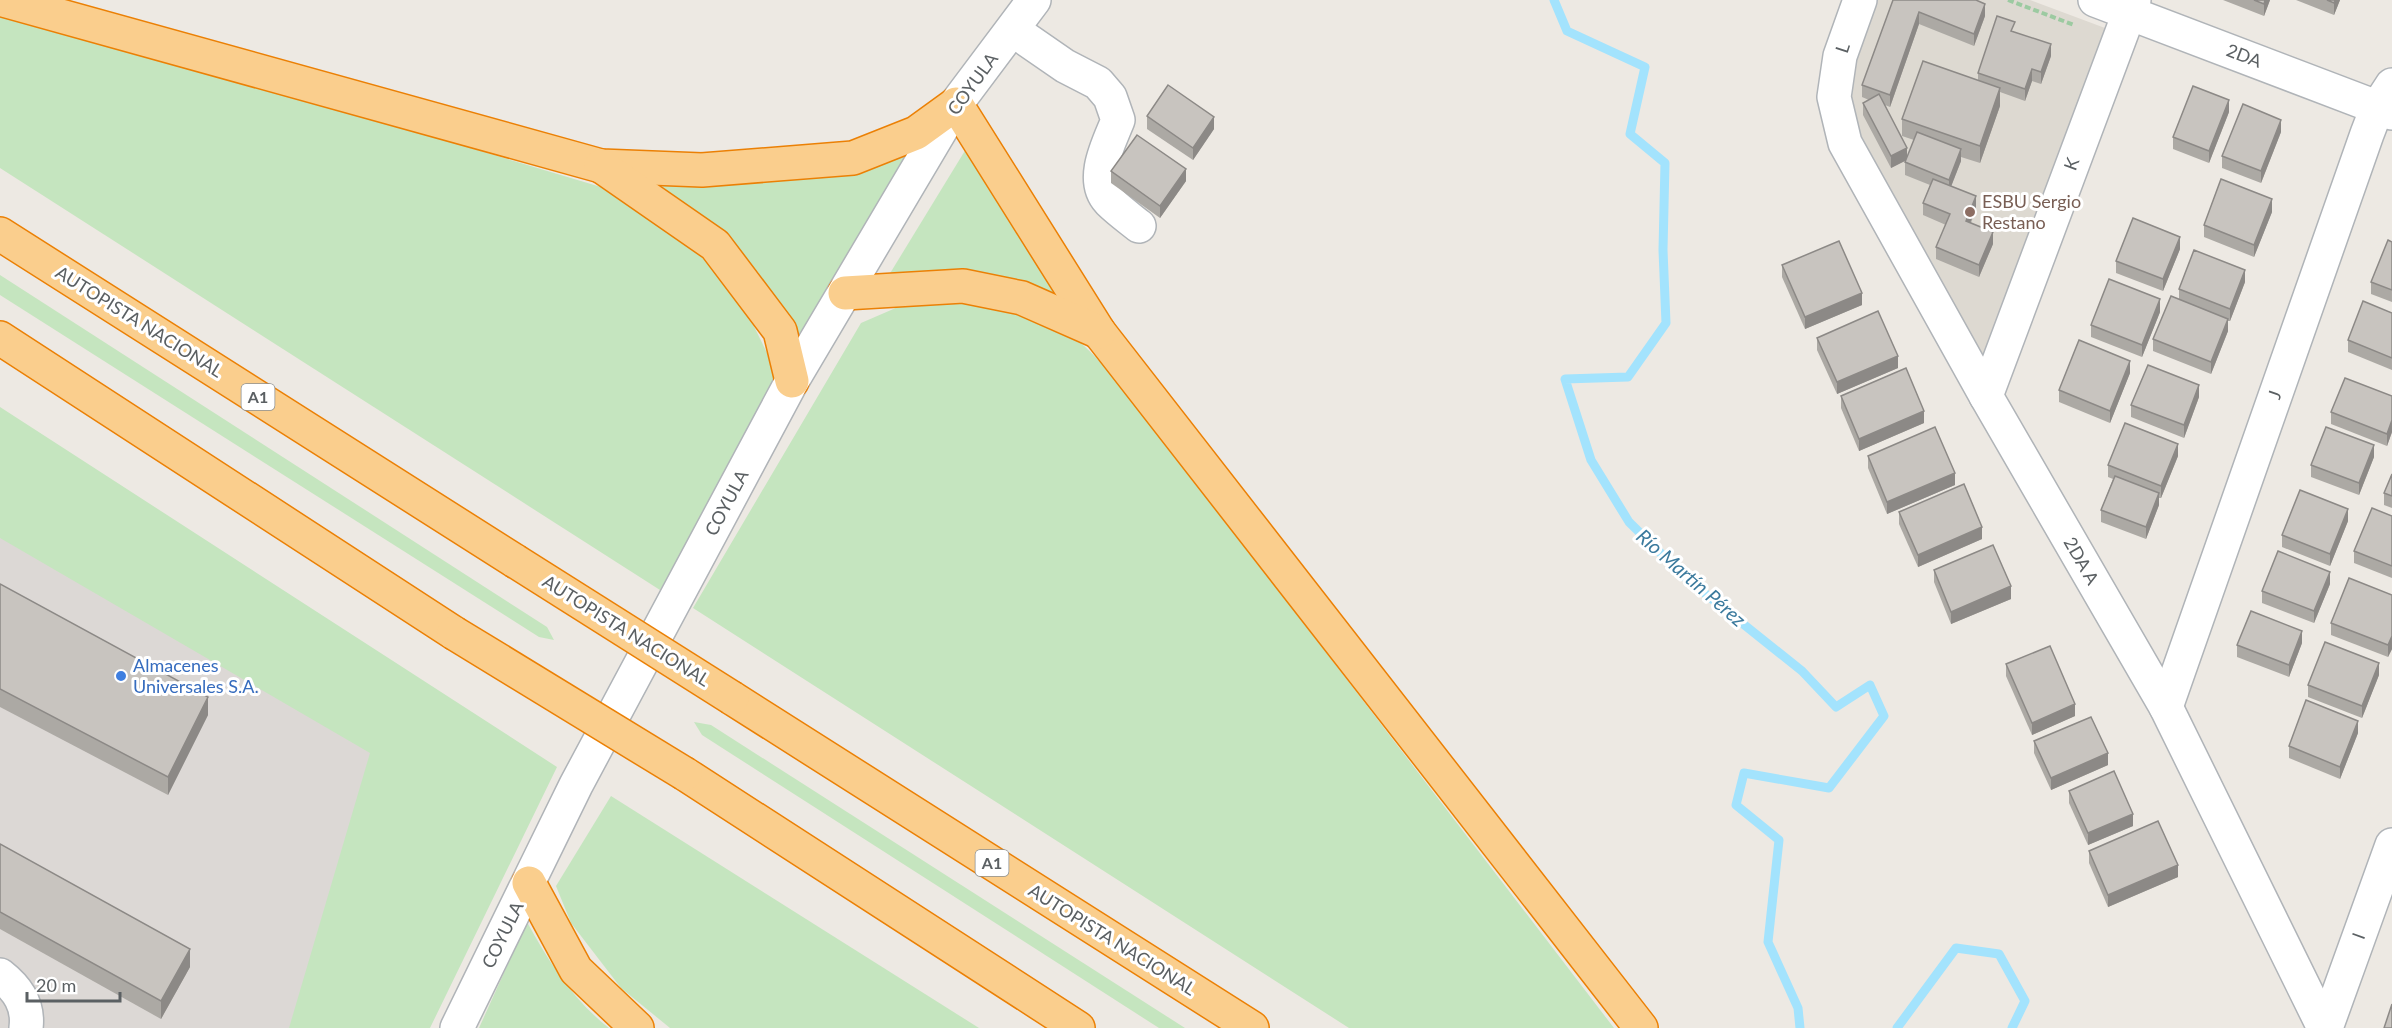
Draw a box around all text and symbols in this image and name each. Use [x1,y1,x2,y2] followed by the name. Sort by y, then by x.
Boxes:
[2224,38,2266,72] street label: 2DA
[1830,40,1854,55] street label: L
[942,47,1003,119] street label: COYULA
[2059,154,2083,173] street label: K
[1982,190,2081,233] place label: ESBU Sergio Restano
[1963,205,1977,219] marker: ESBU Sergio Restano
[52,261,227,382] street label: AUTOPISTA NACIONAL
[242,384,274,410] road number: A1
[2262,387,2286,402] street label: J
[700,465,753,539] street label: COYULA
[1632,523,1752,632] water label: Río Martín Pérez
[2059,533,2105,589] street label: 2DA A
[539,570,714,691] street label: AUTOPISTA NACIONAL
[133,654,259,697] place label: Almacenes Universales S.A.
[114,669,128,683] marker: Almacenes Universales S.A.
[976,850,1008,876] road number: A1
[1025,879,1200,1000] street label: AUTOPISTA NACIONAL
[477,897,528,971] street label: COYULA
[2347,930,2369,942] street label: I
[27,965,120,1003] scale bar
[36,974,76,996] text: 20 m

